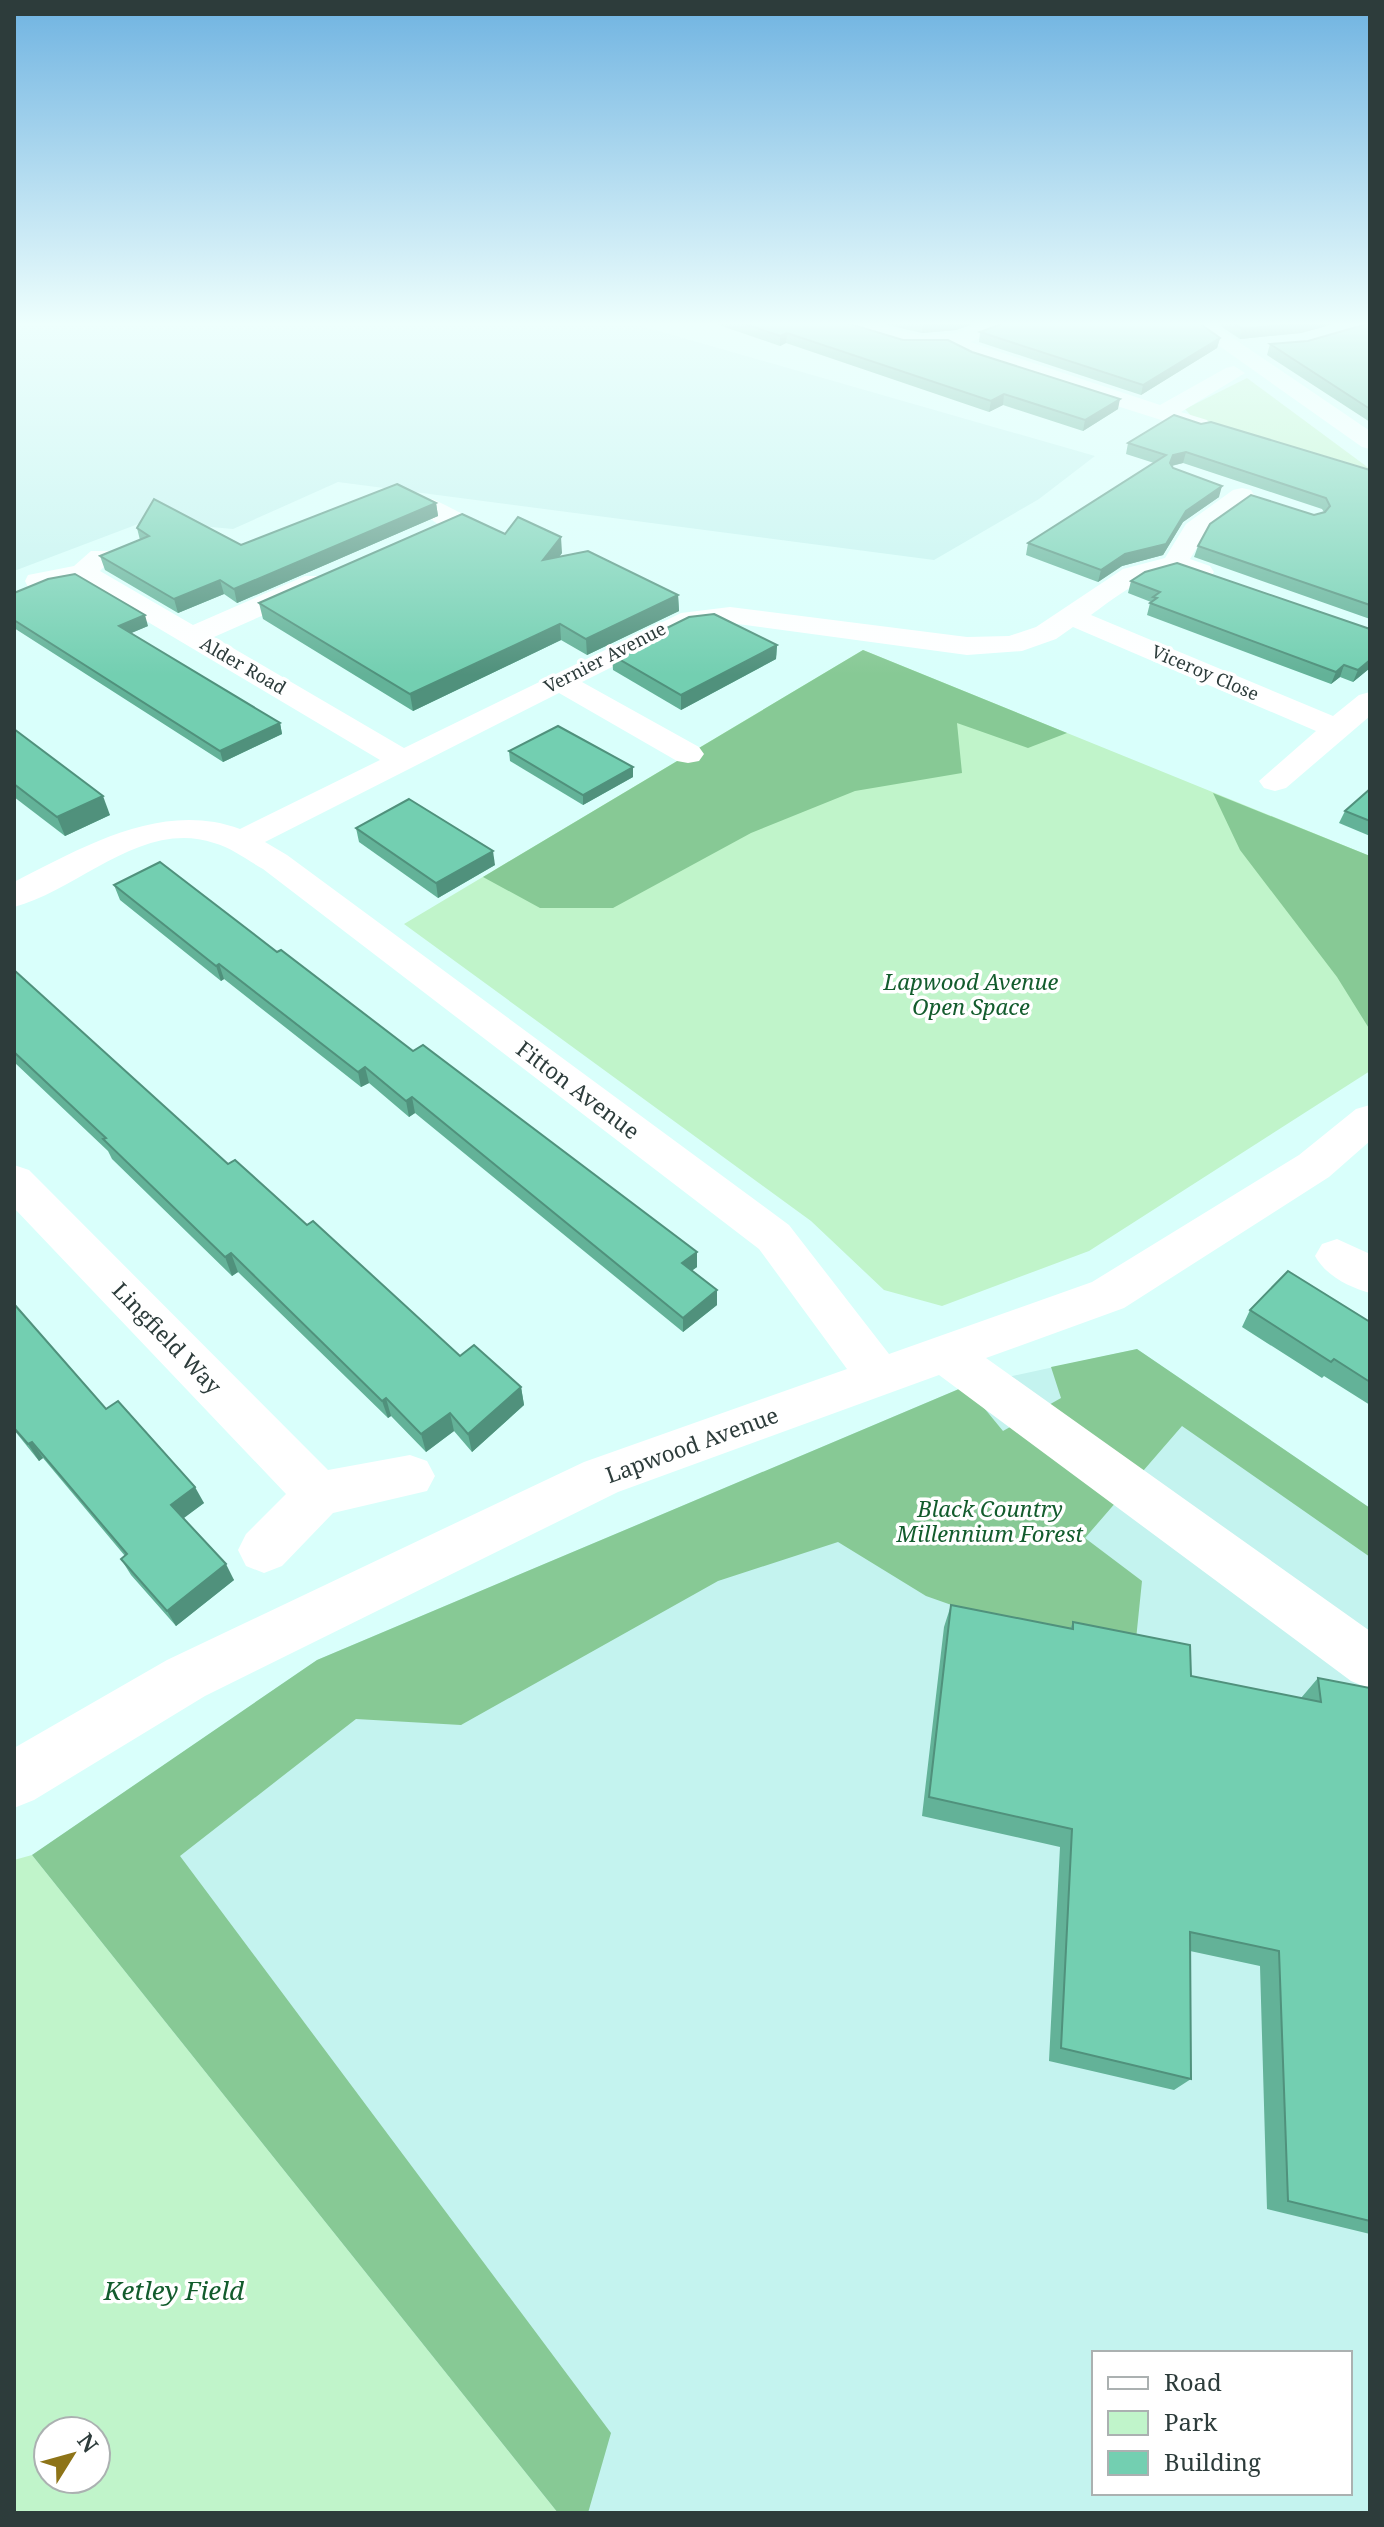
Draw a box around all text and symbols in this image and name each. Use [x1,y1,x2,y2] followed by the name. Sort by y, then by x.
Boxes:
[540,616,670,698] street label: Vernier Avenue
[196,631,291,699] street label: Alder Road
[1148,639,1263,705] street label: Viceroy Close
[883,966,1059,1021] park label: Lapwood Avenue Open Space
[511,1033,646,1145] street label: Fitton Avenue
[107,1275,229,1400] street label: Lingfield Way
[601,1399,782,1489] street label: Lapwood Avenue
[896,1493,1084,1548] park label: Black Country Millennium Forest
[103,2272,245,2308] park label: Ketley Field
[1092,2351,1352,2495] legend
[1164,2365,1222,2398] text: Road
[1164,2405,1218,2438] text: Park
[32,2415,112,2495] north arrow
[72,2426,106,2458] text: N
[1164,2445,1261,2478] text: Building

